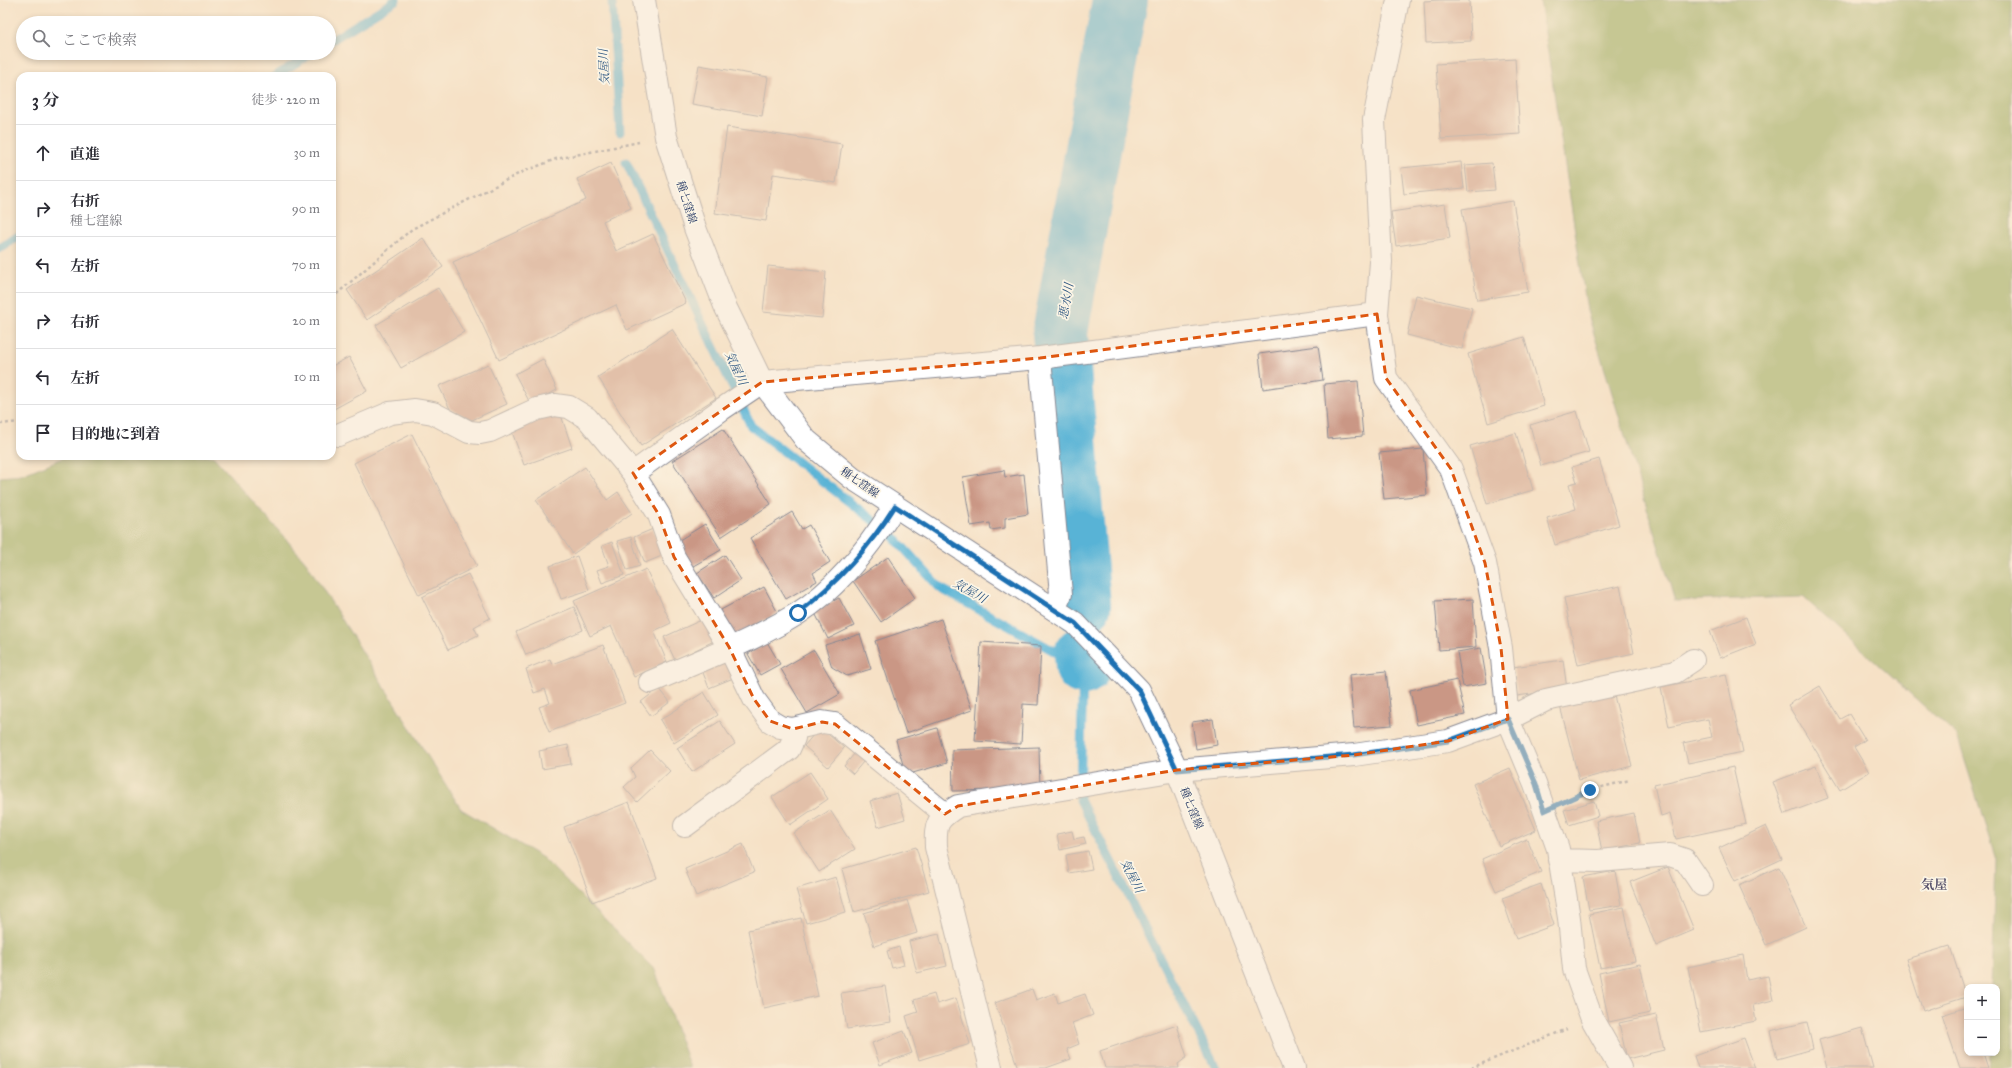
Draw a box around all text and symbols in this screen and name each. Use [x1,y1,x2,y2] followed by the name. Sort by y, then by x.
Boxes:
[16,16,336,60] search box
[30,27,52,49] icon: search
[62,31,137,49] text: ここで検索
[596,47,612,85] water label: 気屋川
[32,90,59,111] text: 3 分
[251,92,320,108] text: 徒歩 · 220 m
[32,142,54,164] icon: ahead
[70,145,100,163] text: 直進
[294,145,320,161] text: 30 m
[674,179,700,225] street label: 種七窪線
[70,192,100,210] text: 右折
[32,198,54,220] icon: right
[292,201,320,217] text: 90 m
[70,213,122,229] text: 種七窪線
[32,254,54,276] icon: left
[70,257,100,275] text: 左折
[292,257,320,273] text: 70 m
[1056,280,1076,320] water label: 悪水川
[32,310,54,332] icon: right
[70,313,100,331] text: 右折
[292,313,320,329] text: 20 m
[722,349,751,389] water label: 気屋川
[32,366,54,388] icon: left
[70,369,100,387] text: 左折
[294,369,320,385] text: 10 m
[32,422,54,444] icon: arrive
[70,425,160,443] text: 目的地に到着
[838,464,881,500] street label: 種七窪線
[951,576,991,607] water label: 気屋川
[789,604,807,622] route start
[1581,781,1599,799] route end
[1177,785,1206,831] street label: 種七窪線
[1118,857,1147,897] water label: 気屋川
[1921,877,1947,893] district label: 気屋
[1964,984,2000,1056] map controls
[1964,984,2000,1020] button: +
[1964,1020,2000,1056] button: −

